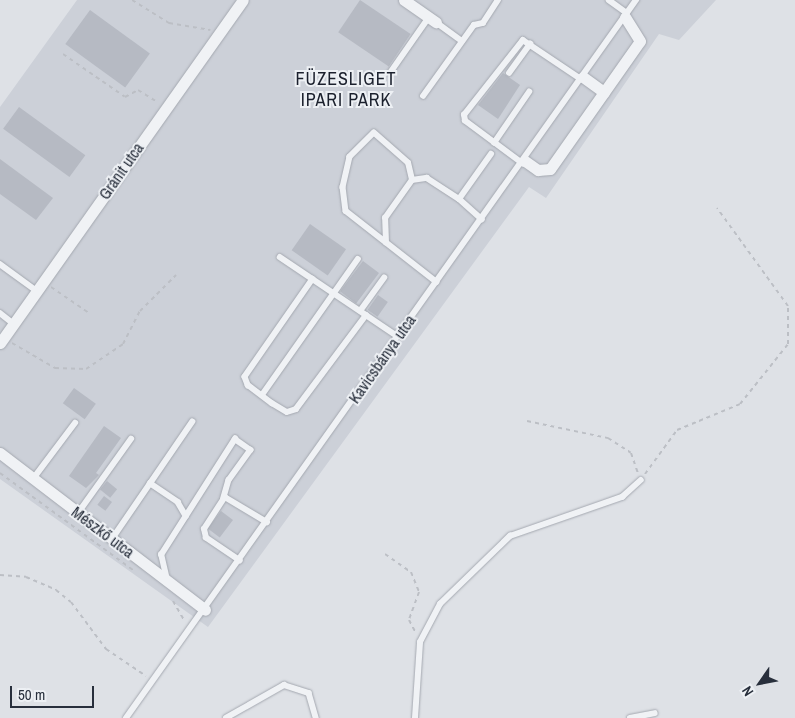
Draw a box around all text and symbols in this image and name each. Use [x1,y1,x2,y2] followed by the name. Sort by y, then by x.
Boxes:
[294,69,398,112] district label: FÜZESLIGET IPARI PARK
[95,139,147,203] street label: Gránit utca
[344,311,420,407] street label: Kavicsbánya utca
[68,502,138,562] street label: Mészkő utca
[735,658,785,708] north arrow
[12,676,96,708] scale bar
[738,683,757,700] text: N
[18,684,45,705] text: 50 m

